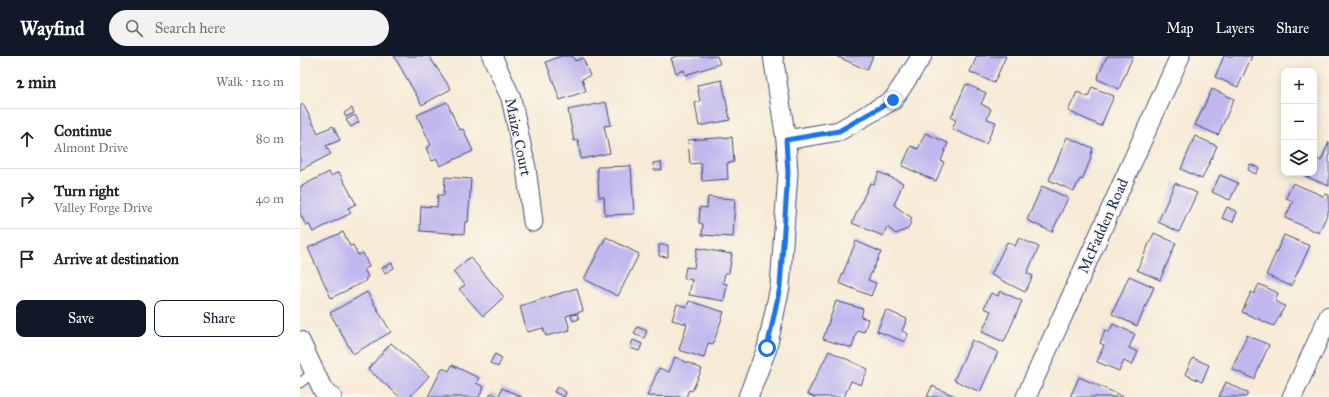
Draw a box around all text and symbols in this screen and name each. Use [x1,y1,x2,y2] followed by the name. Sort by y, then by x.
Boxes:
[109,10,389,46] search box
[20,17,85,40] text: Wayfind
[123,17,145,39] icon: search
[155,19,226,37] text: Search here
[1166,20,1194,37] text: Map
[1216,20,1254,37] text: Layers
[1276,20,1309,37] text: Share
[1281,68,1317,176] map controls
[1281,68,1317,104] button: +
[16,72,56,93] text: 2 min
[216,74,284,90] text: Walk · 120 m
[884,91,902,109] route end
[501,96,535,178] street label: Maize Court
[1281,104,1317,140] button: −
[54,122,112,140] text: Continue
[16,128,38,150] icon: ahead
[256,131,284,147] text: 80 m
[54,140,128,156] text: Almont Drive
[1281,140,1317,176] button: layers
[1074,175,1132,276] street label: McFadden Road
[54,182,119,200] text: Turn right
[16,188,38,210] icon: right
[255,191,284,207] text: 40 m
[54,200,153,216] text: Valley Forge Drive
[16,248,38,270] icon: arrive
[54,250,179,268] text: Arrive at destination
[16,300,146,337] button: Save
[154,300,284,337] button: Share
[758,339,776,357] route start

